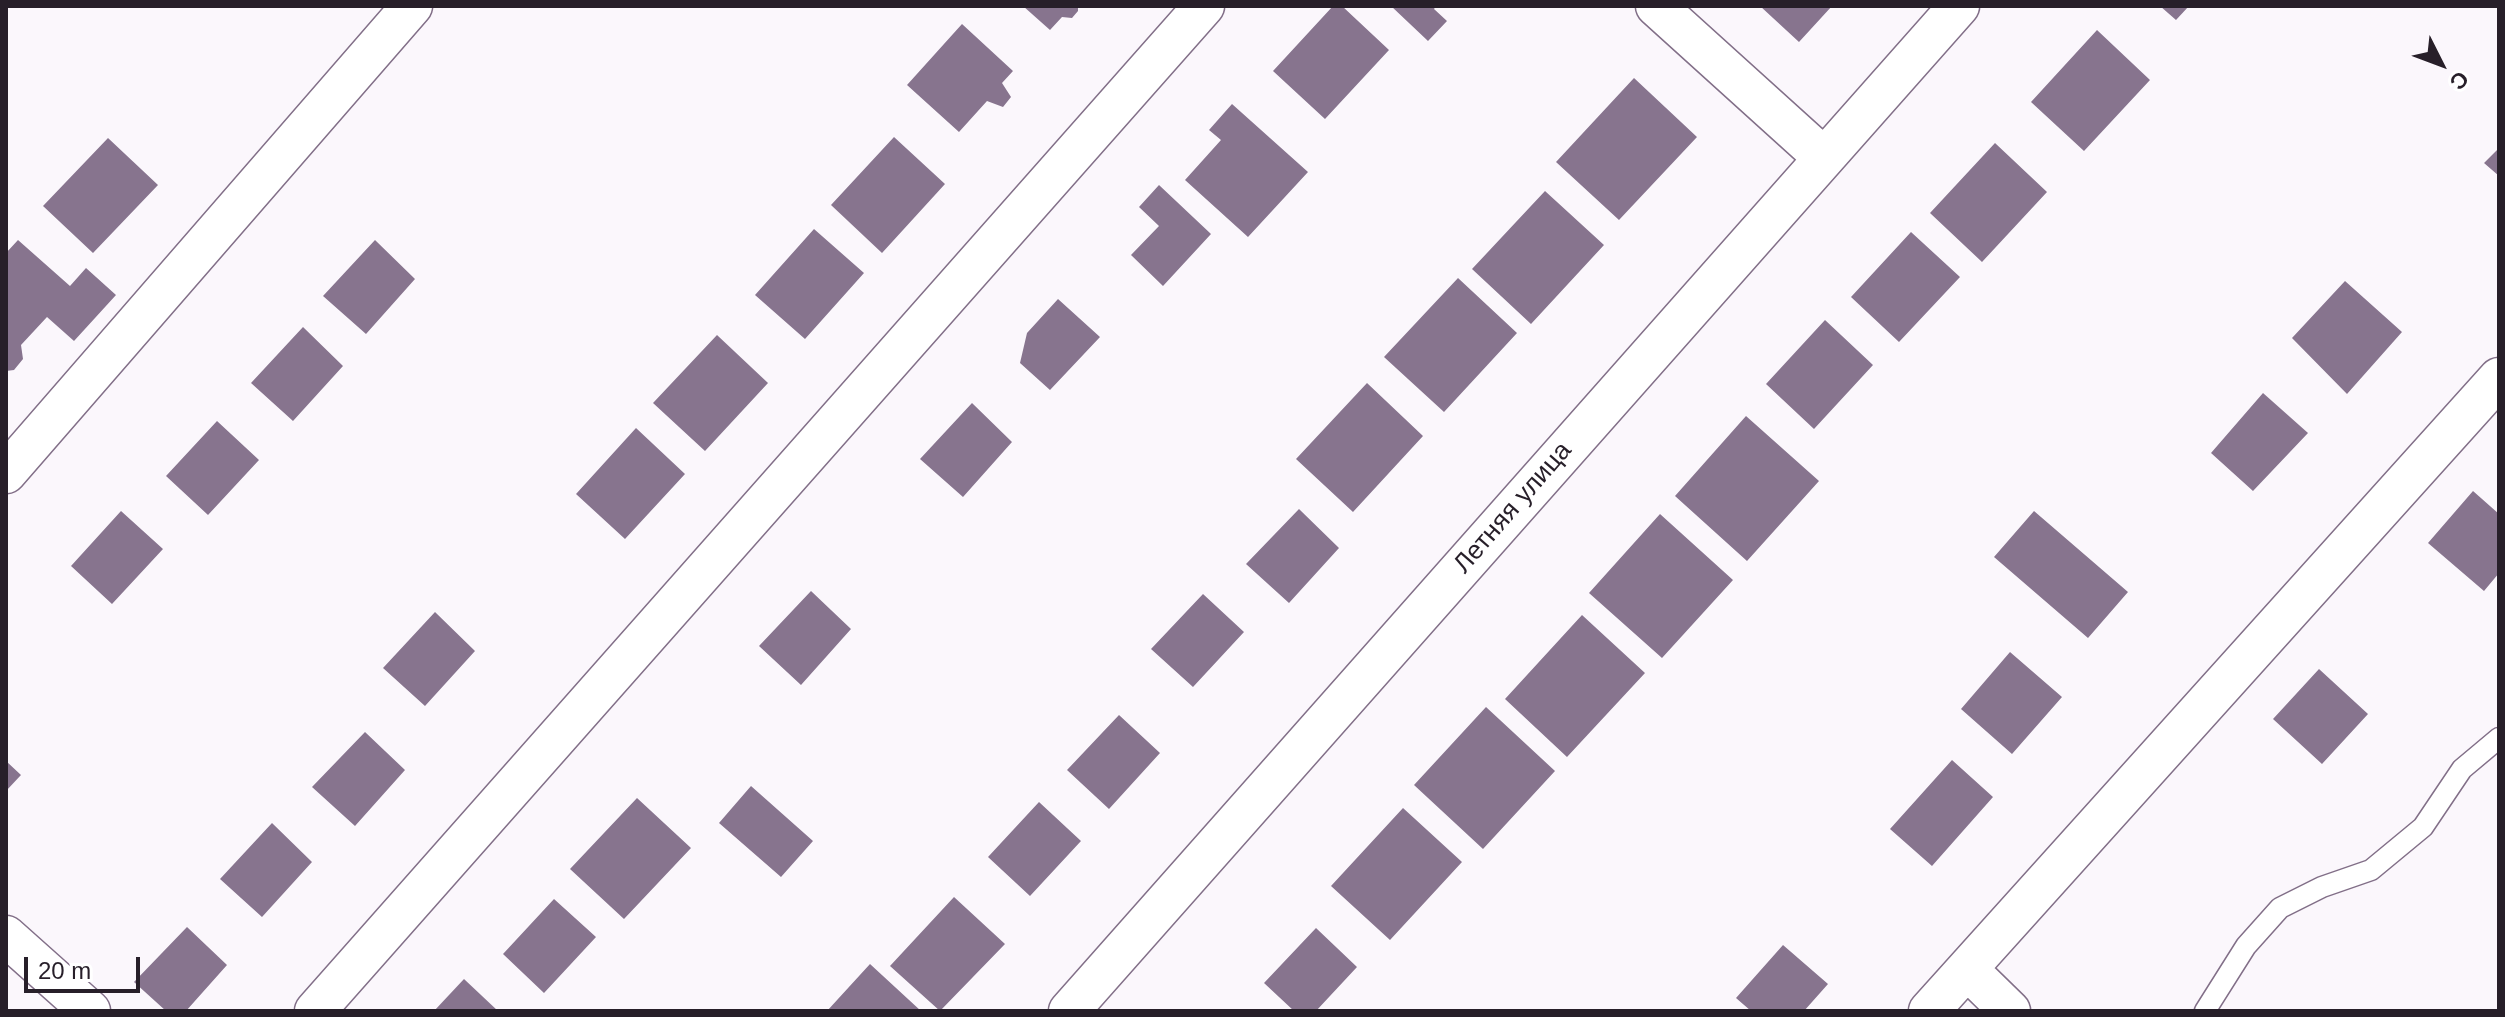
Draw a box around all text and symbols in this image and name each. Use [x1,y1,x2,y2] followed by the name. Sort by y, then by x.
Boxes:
[2401,24,2481,104] north arrow
[2445,66,2474,95] text: С
[1448,436,1578,580] street label: Летняя улица
[28,941,144,991] scale bar
[38,957,91,984] text: 20 m

